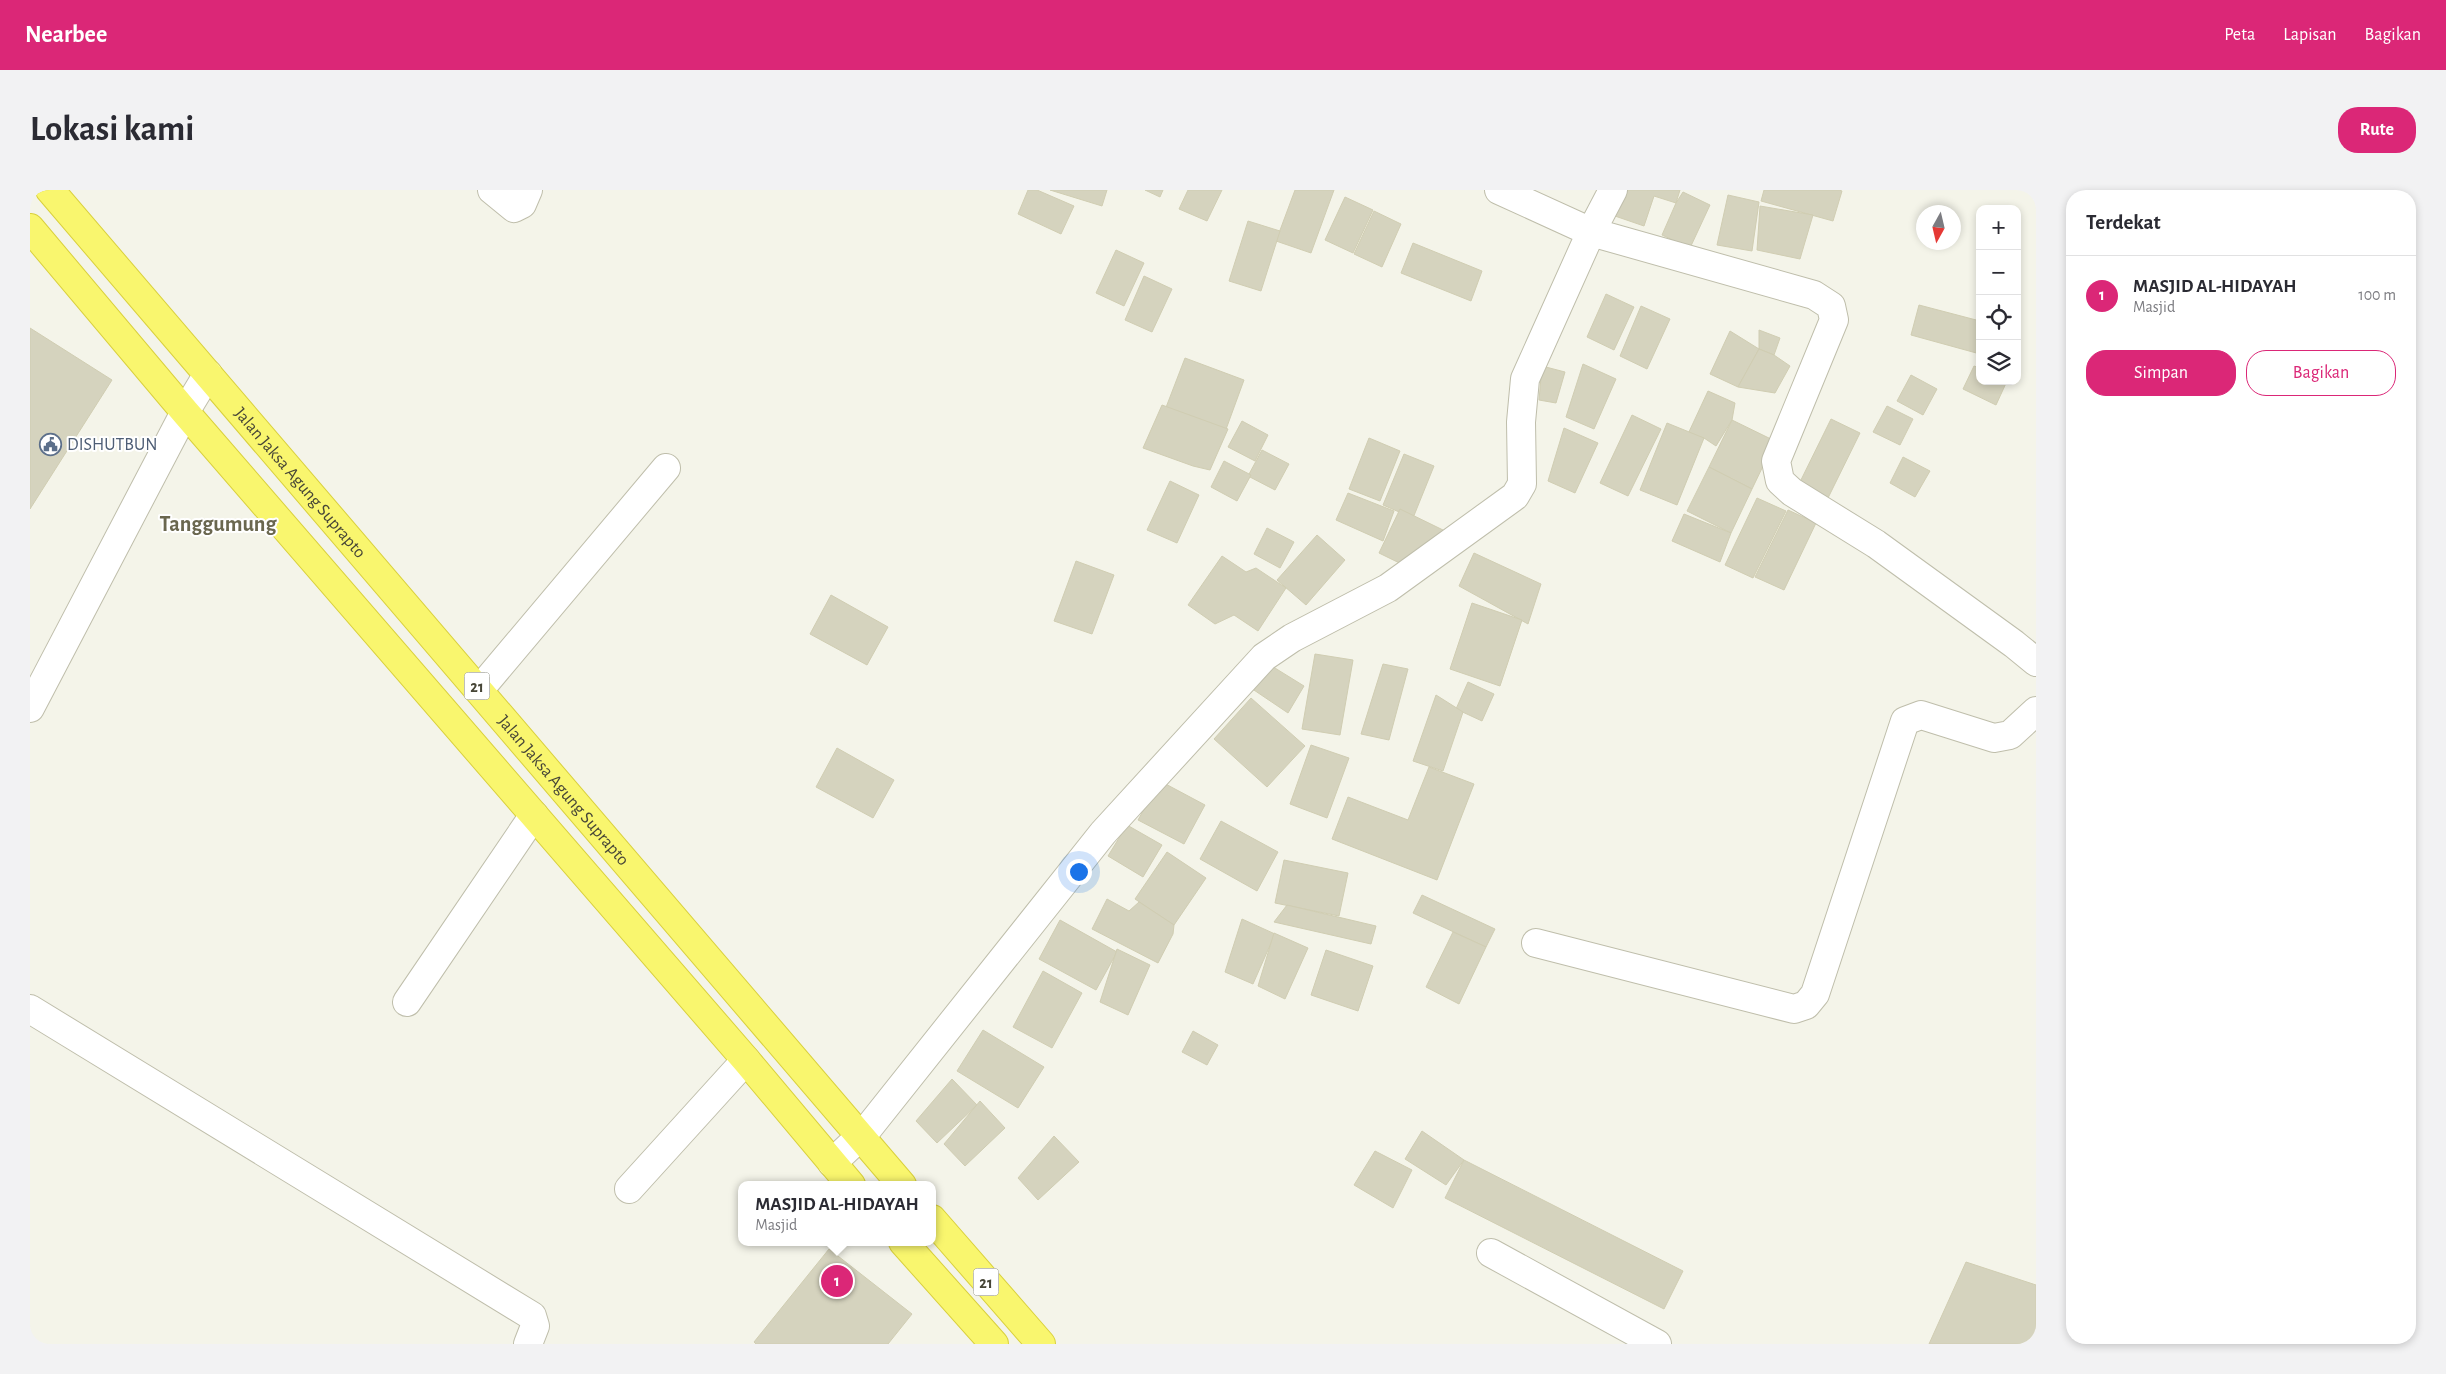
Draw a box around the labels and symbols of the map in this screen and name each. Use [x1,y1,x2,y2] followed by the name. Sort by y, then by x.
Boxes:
[1916,205,1961,250] north arrow
[231,404,369,562] street label: Jalan Jaksa Agung Suprapto
[39,432,63,456] public building icon: DISHUTBUN
[67,436,158,454] place label: DISHUTBUN
[160,513,277,535] district label: Tanggumung
[464,672,490,700] road number: 21
[494,712,632,869] street label: Jalan Jaksa Agung Suprapto
[1066,859,1092,885] your location
[821,1262,853,1300] pin: 1
[974,1268,998,1296] road number: 21

